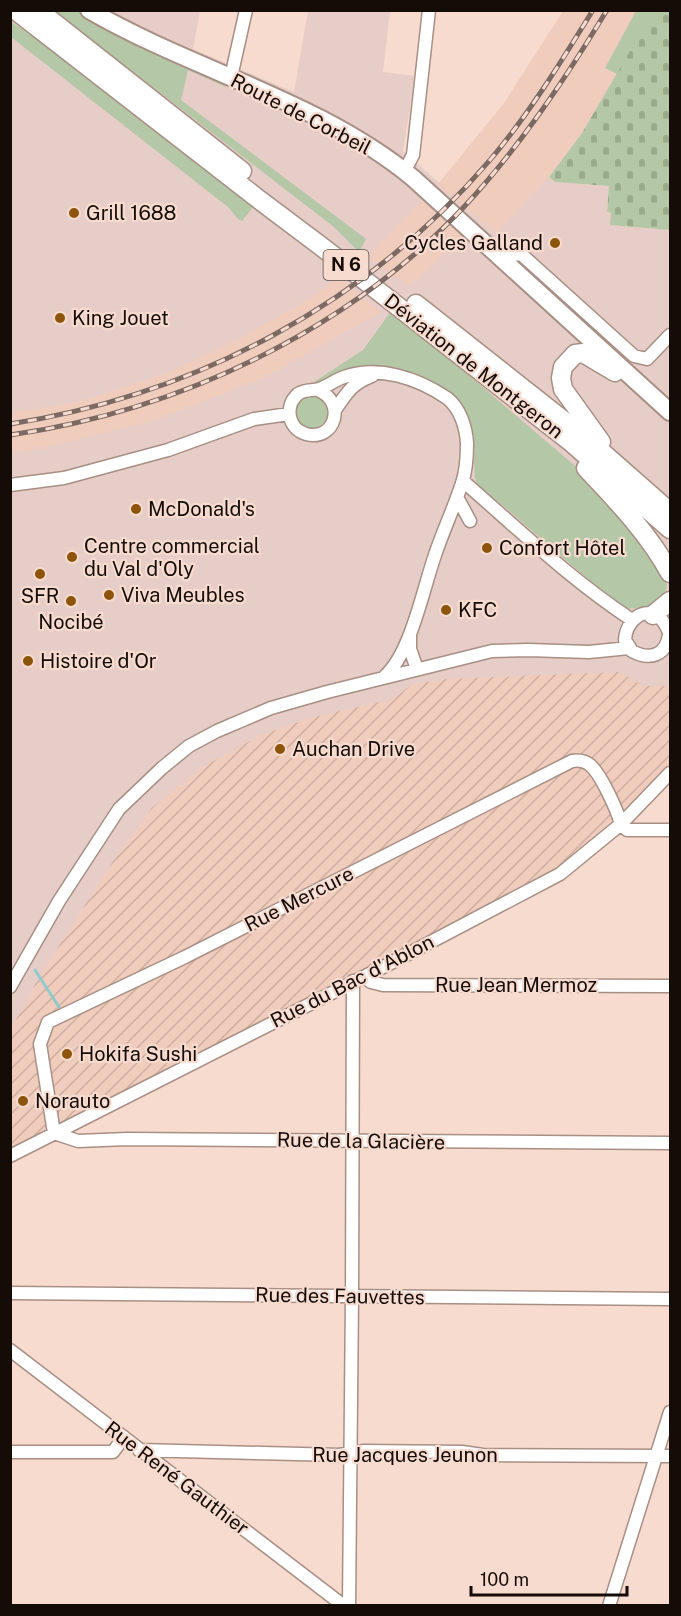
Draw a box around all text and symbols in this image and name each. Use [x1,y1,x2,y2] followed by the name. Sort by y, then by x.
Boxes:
[227,68,375,160] street label: Route de Corbeil
[86,201,176,225] place label: Grill 1688
[67,206,81,220] marker: Grill 1688
[404,231,543,255] place label: Cycles Galland
[548,236,562,250] marker: Cycles Galland
[324,250,368,280] road number: N 6
[380,289,568,443] street label: Déviation de Montgeron
[72,306,169,330] place label: King Jouet
[53,311,67,325] marker: King Jouet
[148,497,255,521] place label: McDonald's
[129,502,143,516] marker: McDonald's
[84,534,260,581] place label: Centre commercial du Val d'Oly
[499,536,625,560] place label: Confort Hôtel
[480,541,494,555] marker: Confort Hôtel
[65,550,79,564] marker: Centre commercial du Val d'Oly
[33,567,47,581] marker: SFR
[121,583,245,607] place label: Viva Meubles
[21,584,59,608] place label: SFR
[102,588,116,602] marker: Viva Meubles
[64,594,78,608] marker: Nocibé
[458,598,497,622] place label: KFC
[439,603,453,617] marker: KFC
[38,610,104,634] place label: Nocibé
[40,649,157,673] place label: Histoire d'Or
[21,654,35,668] marker: Histoire d'Or
[292,737,415,761] place label: Auchan Drive
[273,742,287,756] marker: Auchan Drive
[240,861,358,937] street label: Rue Mercure
[266,929,438,1033] street label: Rue du Bac d'Ablon
[435,973,597,997] street label: Rue Jean Mermoz
[79,1042,197,1066] place label: Hokifa Sushi
[60,1047,74,1061] marker: Hokifa Sushi
[35,1089,110,1113] place label: Norauto
[16,1094,30,1108] marker: Norauto
[277,1128,445,1154] street label: Rue de la Glacière
[255,1283,425,1309] street label: Rue des Fauvettes
[100,1416,254,1540] street label: Rue René Gauthier
[312,1443,498,1467] street label: Rue Jacques Jeunon
[471,1559,627,1597] scale bar
[480,1569,529,1590] text: 100 m

